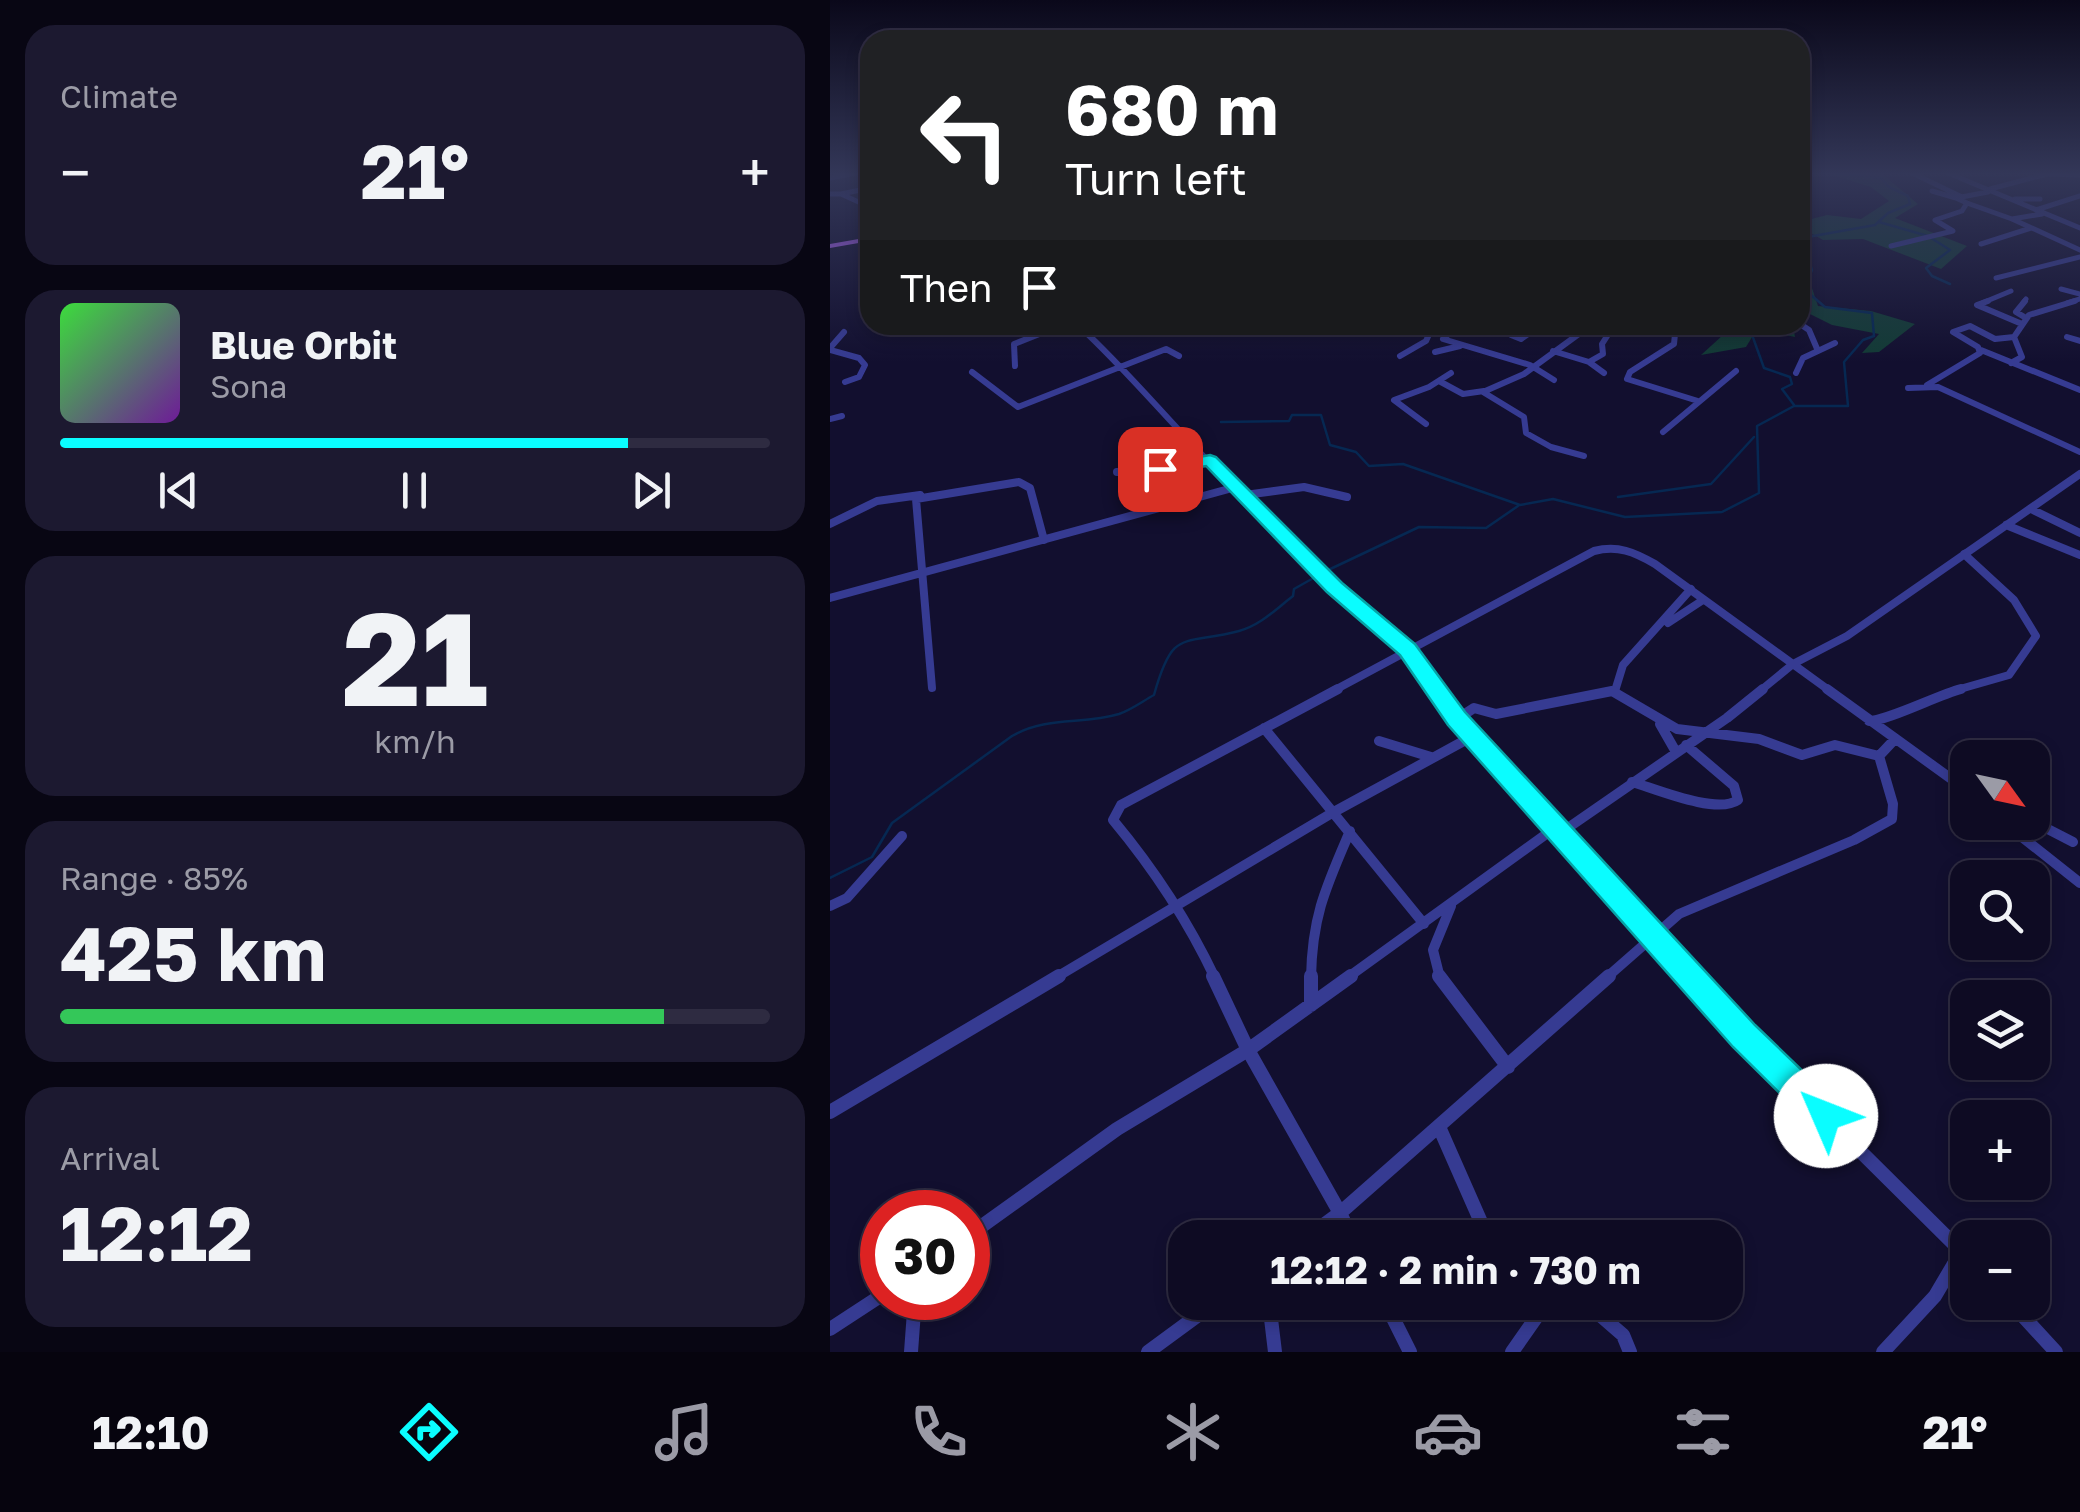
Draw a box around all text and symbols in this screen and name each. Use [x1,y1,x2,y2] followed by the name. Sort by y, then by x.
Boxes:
[1065,66,1279,150] text: 680 m
[900,70,1030,200] icon: left
[60,77,178,115] text: Climate
[361,125,469,216] text: 21°
[60,139,90,205] text: −
[740,139,770,205] text: +
[1065,151,1247,205] text: Turn left
[1012,260,1067,315] icon: arrive
[900,265,992,310] text: Then
[210,322,397,367] text: Blue Orbit
[210,367,287,405] text: Sona
[1118,427,1203,512] pin
[1133,442,1188,497] icon: arrive
[151,463,206,518] icon: previous
[387,463,442,518] icon: pause
[624,463,679,518] icon: next
[342,579,488,735] text: 21
[374,722,456,760] text: km/h
[1950,740,2050,840] north arrow
[1950,740,2050,1320] map controls
[60,859,248,897] text: Range · 85%
[1950,860,2050,960] button: search
[60,907,326,998] text: 425 km
[1950,980,2050,1080] button: layers
[1774,1064,1878,1168] position arrow
[1950,1100,2050,1200] button: +
[60,1139,160,1177] text: Arrival
[60,1187,253,1278] text: 12:12
[860,1190,990,1320] speed limit sign: 30
[1950,1220,2050,1320] button: −
[1270,1247,1641,1292] text: 12:12 · 2 min · 730 m
[394,1397,464,1467] icon: directions
[649,1397,719,1467] icon: music
[904,1397,974,1467] icon: phone
[1158,1397,1228,1467] icon: climate
[1413,1397,1483,1467] icon: car
[1668,1397,1738,1467] icon: filters
[92,1405,210,1459] text: 12:10
[1922,1405,1988,1459] text: 21°

